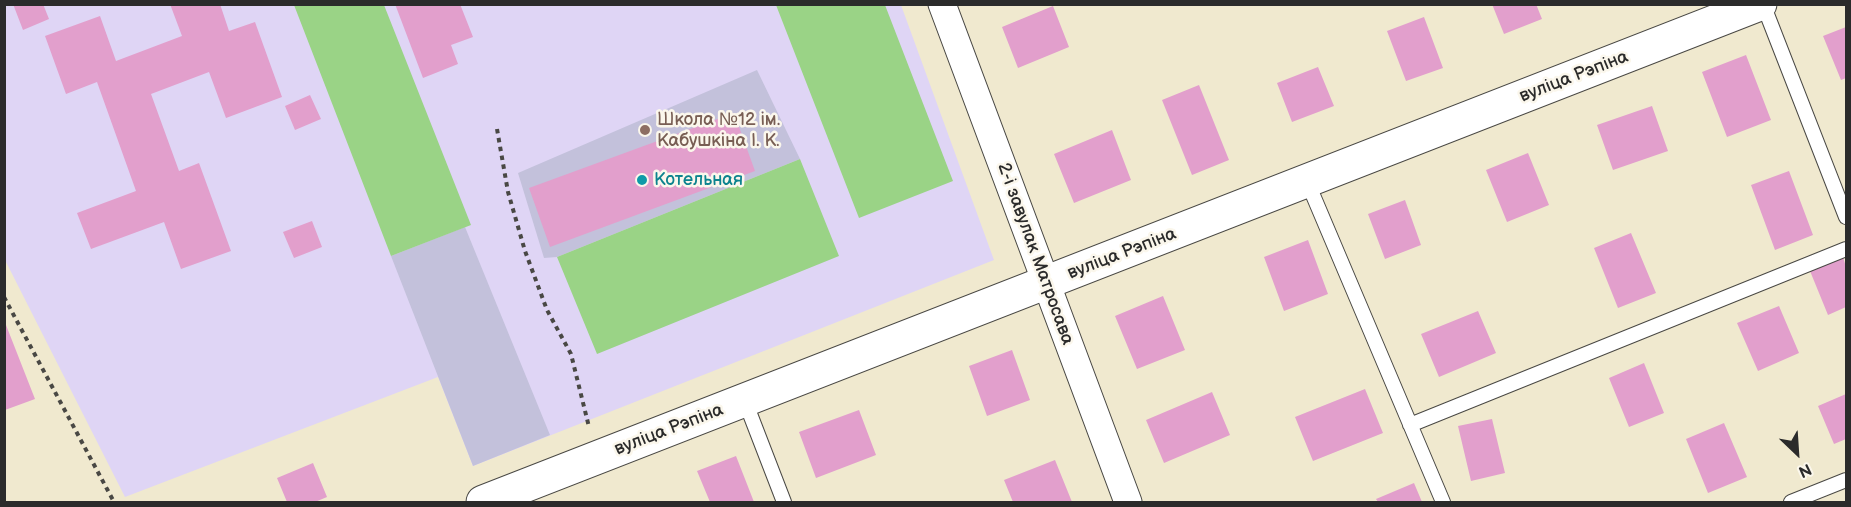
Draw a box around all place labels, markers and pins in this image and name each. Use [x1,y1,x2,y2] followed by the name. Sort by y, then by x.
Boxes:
[657,109,780,152] place label: Школа №12 ім. Кабушкіна І. К.
[638,123,652,137] marker: Школа №12 ім. Кабушкіна І. К.
[654,169,743,191] place label: Котельная
[635,173,649,187] marker: Котельная

